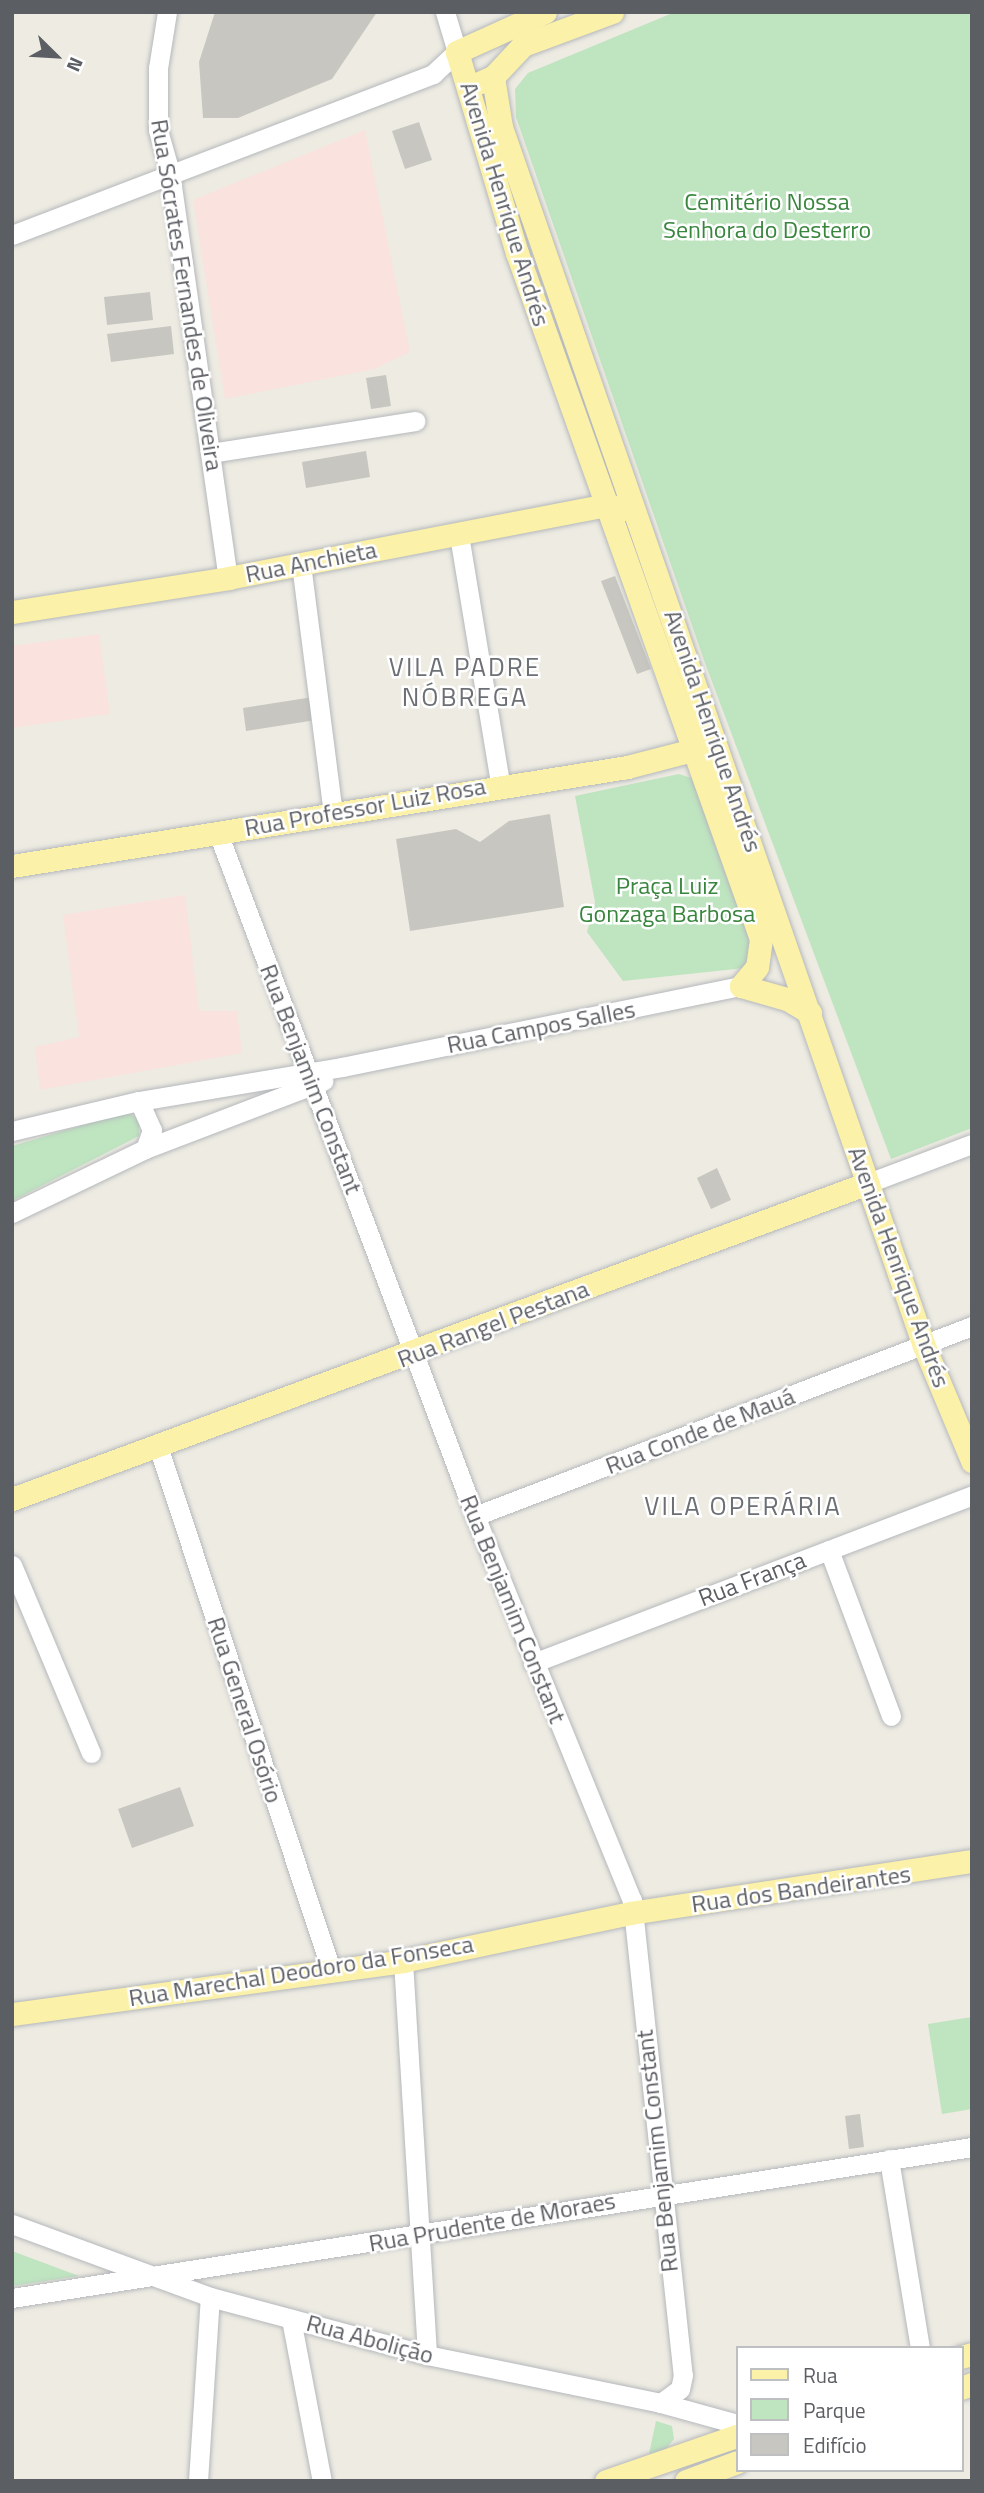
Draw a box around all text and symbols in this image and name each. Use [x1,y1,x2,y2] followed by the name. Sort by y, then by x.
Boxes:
[21,21,91,91] north arrow
[60,53,92,77] text: N
[454,78,556,330] street label: Avenida Henrique Andrés
[145,117,229,473] street label: Rua Sócrates Fernandes de Oliveira
[663,188,871,244] park label: Cemitério Nossa Senhora do Desterro
[243,535,379,589] street label: Rua Anchieta
[658,606,768,856] street label: Avenida Henrique Andrés
[390,651,540,712] district label: VILA PADRE NÓBREGA
[242,772,488,842] street label: Rua Professor Luiz Rosa
[579,872,755,928] park label: Praça Luiz Gonzaga Barbosa
[254,960,368,1198] street label: Rua Benjamim Constant
[444,995,638,1059] street label: Rua Campos Salles
[842,1143,956,1391] street label: Avenida Henrique Andrés
[393,1274,593,1374] street label: Rua Rangel Pestana
[601,1382,799,1480] street label: Rua Conde de Mauá
[646,1490,840,1522] district label: VILA OPERÁRIA
[454,1491,572,1727] street label: Rua Benjamim Constant
[694,1545,810,1613] street label: Rua França
[201,1613,289,1807] street label: Rua General Osório
[689,1859,913,1919] street label: Rua dos Bandeirantes
[127,1930,475,2012] street label: Rua Marechal Deodoro da Fonseca
[630,2028,684,2274] street label: Rua Benjamim Constant
[366,2186,618,2258] street label: Rua Prudente de Moraes
[303,2308,437,2370] street label: Rua Abolição
[736,2346,963,2472] legend
[803,2359,838,2391] text: Rua
[803,2394,866,2426] text: Parque
[803,2429,867,2461] text: Edifício

